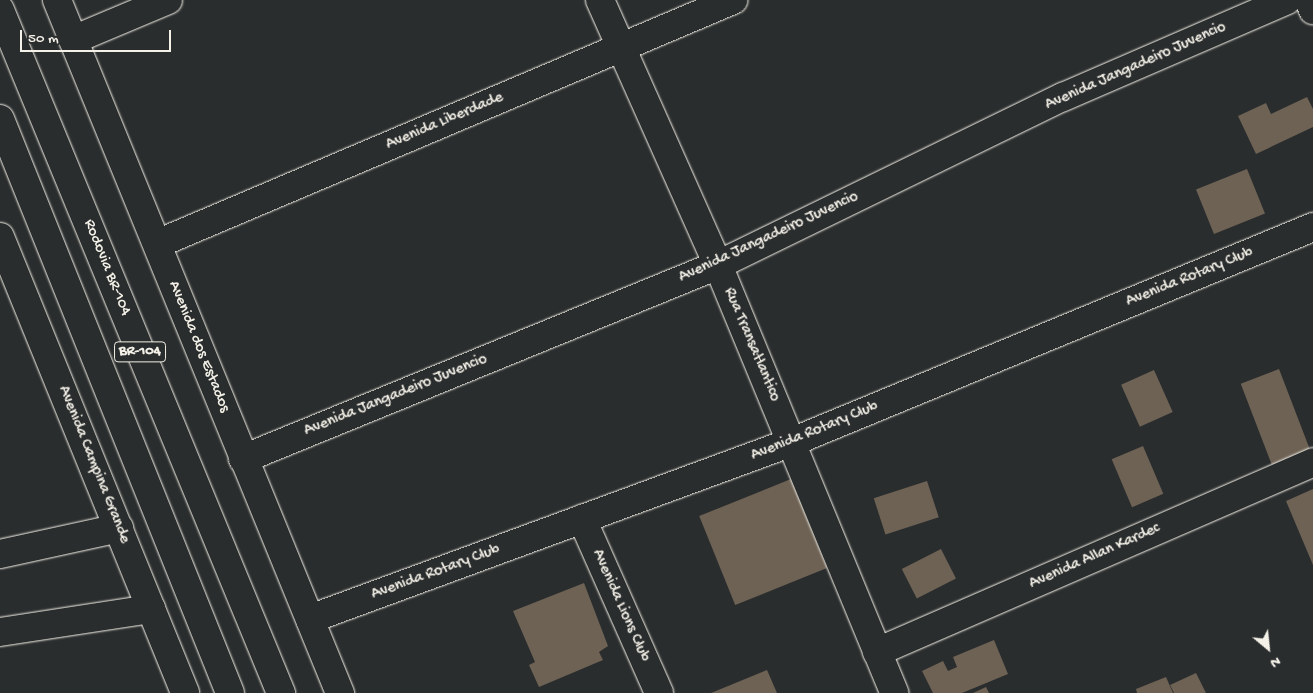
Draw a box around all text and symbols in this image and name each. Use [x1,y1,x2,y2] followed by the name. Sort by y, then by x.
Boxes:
[1043,18,1229,116] street label: Avenida Jangadeiro Juvencio
[22,20,174,52] scale bar
[28,30,59,48] text: 50 m
[384,89,506,155] street label: Avenida Liberdade
[676,188,862,288] street label: Avenida Jangadeiro Juvencio
[78,217,134,319] street label: Rodovia BR-104
[1124,244,1256,312] street label: Avenida Rotary Club
[163,278,233,416] street label: Avenida dos Estados
[718,285,784,405] street label: Rua Transatlantico
[114,340,166,364] road number: BR-104
[302,350,490,442] street label: Avenida Jangadeiro Juvencio
[53,383,133,547] street label: Avenida Campina Grande
[749,398,881,466] street label: Avenida Rotary Club
[1027,520,1163,594] street label: Avenida Allan Kardec
[369,541,503,605] street label: Avenida Rotary Club
[587,547,653,665] street label: Avenida Lions Club
[1243,623,1293,673] north arrow
[1267,652,1283,671] text: N

